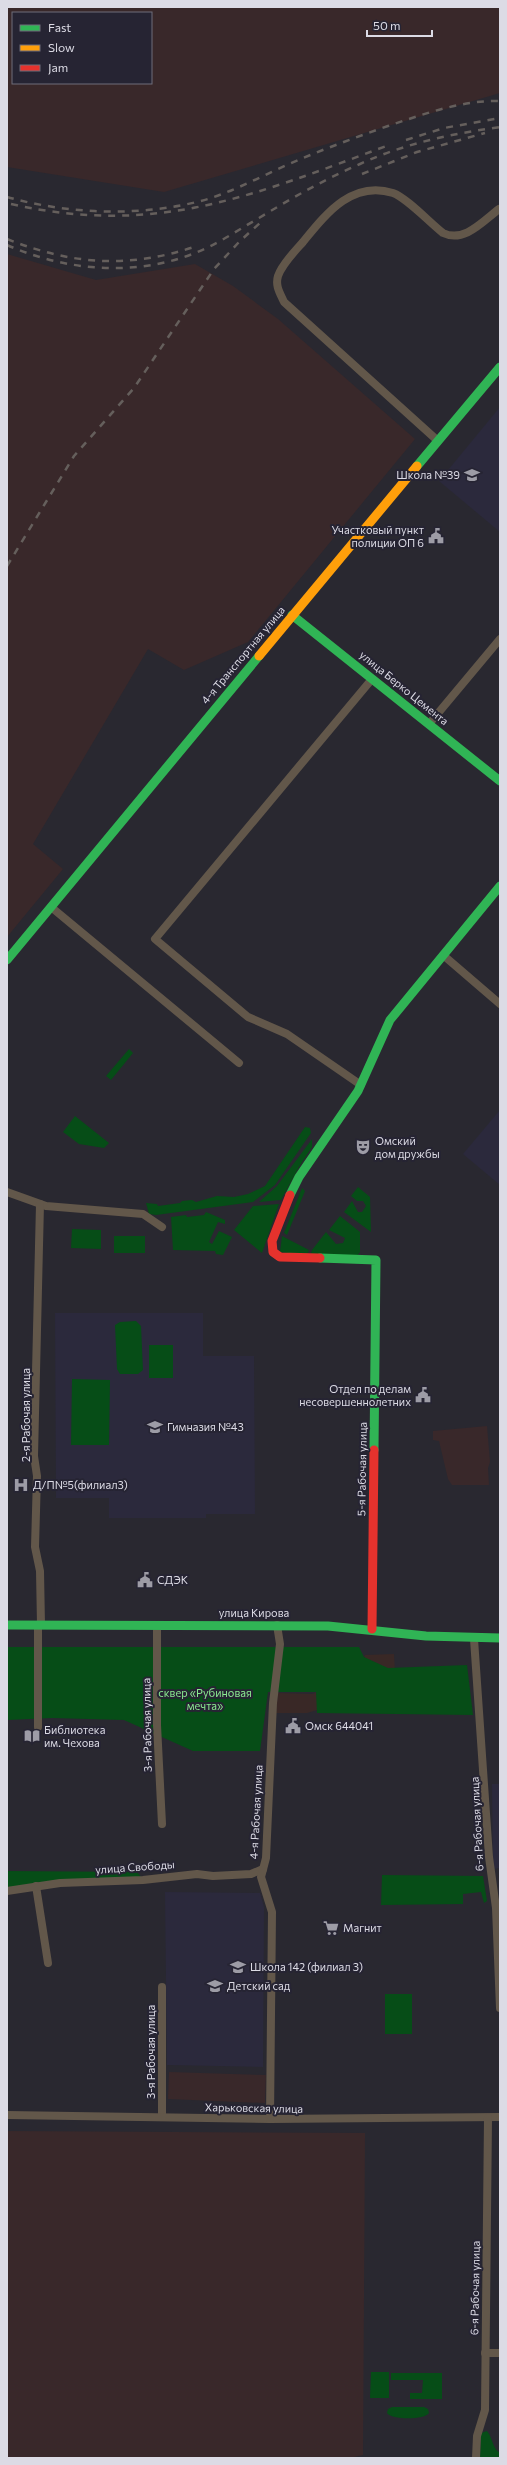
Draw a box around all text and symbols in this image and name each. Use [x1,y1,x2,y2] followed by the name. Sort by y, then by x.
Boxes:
[12,12,152,84] legend
[367,12,432,38] scale bar
[373,18,401,32] text: 50 m
[48,20,71,34] text: Fast
[48,40,75,54] text: Slow
[48,60,68,75] text: Jam
[463,466,481,484] school or university icon: Школа №39
[396,468,460,481] place label: Школа №39
[331,523,424,549] place label: Участковый пункт полиции ОП 6
[427,527,445,545] public building icon: Участковый пункт полиции ОП 6
[198,603,287,706] street label: 4-я Транспортная улица
[357,648,451,727] street label: улица Берко Цемента
[375,1134,440,1160] place label: Омский дом дружбы
[354,1138,372,1156] theatre icon: Омский дом дружбы
[19,1368,32,1462] street label: 2-я Рабочая улица
[299,1382,411,1408] place label: Отдел по делам несовершеннолетних
[414,1386,432,1404] public building icon: Отдел по делам несовершеннолетних
[146,1418,164,1436] school or university icon: Гимназия №43
[167,1420,244,1433] place label: Гимназия №43
[354,1422,369,1516] street label: 5-я Рабочая улица
[12,1476,30,1494] hospital icon: Д/П№5(филиал3)
[33,1478,128,1491] place label: Д/П№5(филиал3)
[136,1571,154,1589] public building icon: СДЭК
[157,1573,189,1586] place label: СДЭК
[219,1606,289,1619] street label: улица Кирова
[139,1678,154,1772] street label: 3-я Рабочая улица
[158,1686,252,1712] park label: сквер «Рубиновая мечта»
[284,1717,302,1735] public building icon: Омск 644041
[305,1719,373,1732] place label: Омск 644041
[44,1723,105,1749] place label: Библиотека им. Чехова
[23,1727,41,1745] library icon: Библиотека им. Чехова
[247,1764,264,1860] street label: 4-я Рабочая улица
[468,1776,485,1872] street label: 6-я Рабочая улица
[95,1857,175,1876] street label: улица Свободы
[322,1919,340,1937] supermarket icon: Магнит
[343,1921,382,1934] place label: Магнит
[229,1958,247,1976] school or university icon: Школа 142 (филиал 3)
[250,1960,363,1973] place label: Школа 142 (филиал 3)
[206,1977,224,1995] school or university icon: Детский сад
[227,1979,291,1992] place label: Детский сад
[144,2005,157,2099] street label: 3-я Рабочая улица
[205,2100,303,2115] street label: Харьковская улица
[467,2241,482,2335] street label: 6-я Рабочая улица

